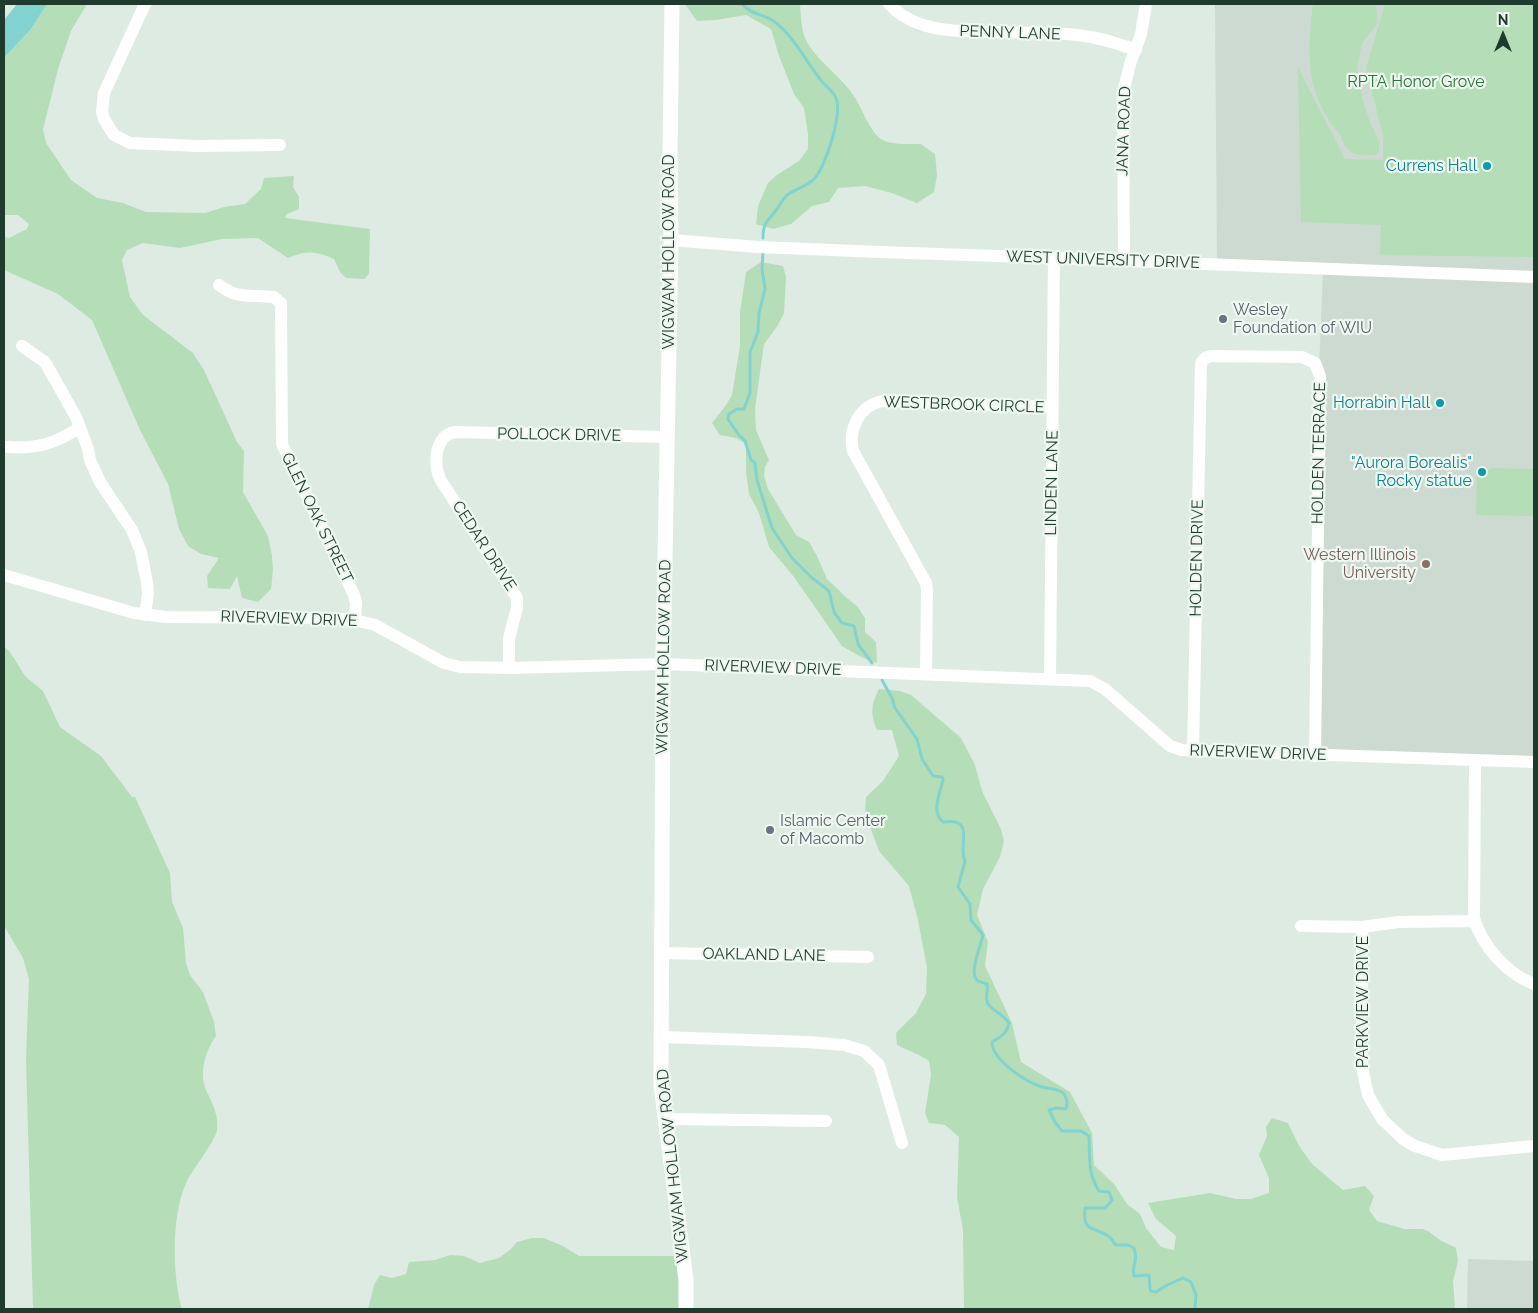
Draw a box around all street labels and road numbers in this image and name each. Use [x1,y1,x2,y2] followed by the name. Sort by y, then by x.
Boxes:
[959,22,1061,44] street label: PENNY LANE
[1113,86,1135,176] street label: JANA ROAD
[659,154,679,350] street label: WIGWAM HOLLOW ROAD
[1006,247,1200,273] street label: WEST UNIVERSITY DRIVE
[1308,382,1330,524] street label: HOLDEN TERRACE
[883,393,1045,417] street label: WESTBROOK CIRCLE
[497,424,621,446] street label: POLLOCK DRIVE
[1041,430,1063,536] street label: LINDEN LANE
[277,450,357,586] street label: GLEN OAK STREET
[448,497,520,595] street label: CEDAR DRIVE
[1186,499,1208,617] street label: HOLDEN DRIVE
[653,559,675,755] street label: WIGWAM HOLLOW ROAD
[220,607,358,631] street label: RIVERVIEW DRIVE
[704,656,842,680] street label: RIVERVIEW DRIVE
[1189,741,1327,765] street label: RIVERVIEW DRIVE
[1353,936,1373,1068] street label: PARKVIEW DRIVE
[702,944,826,966] street label: OAKLAND LANE
[653,1068,693,1264] street label: WIGWAM HOLLOW ROAD

